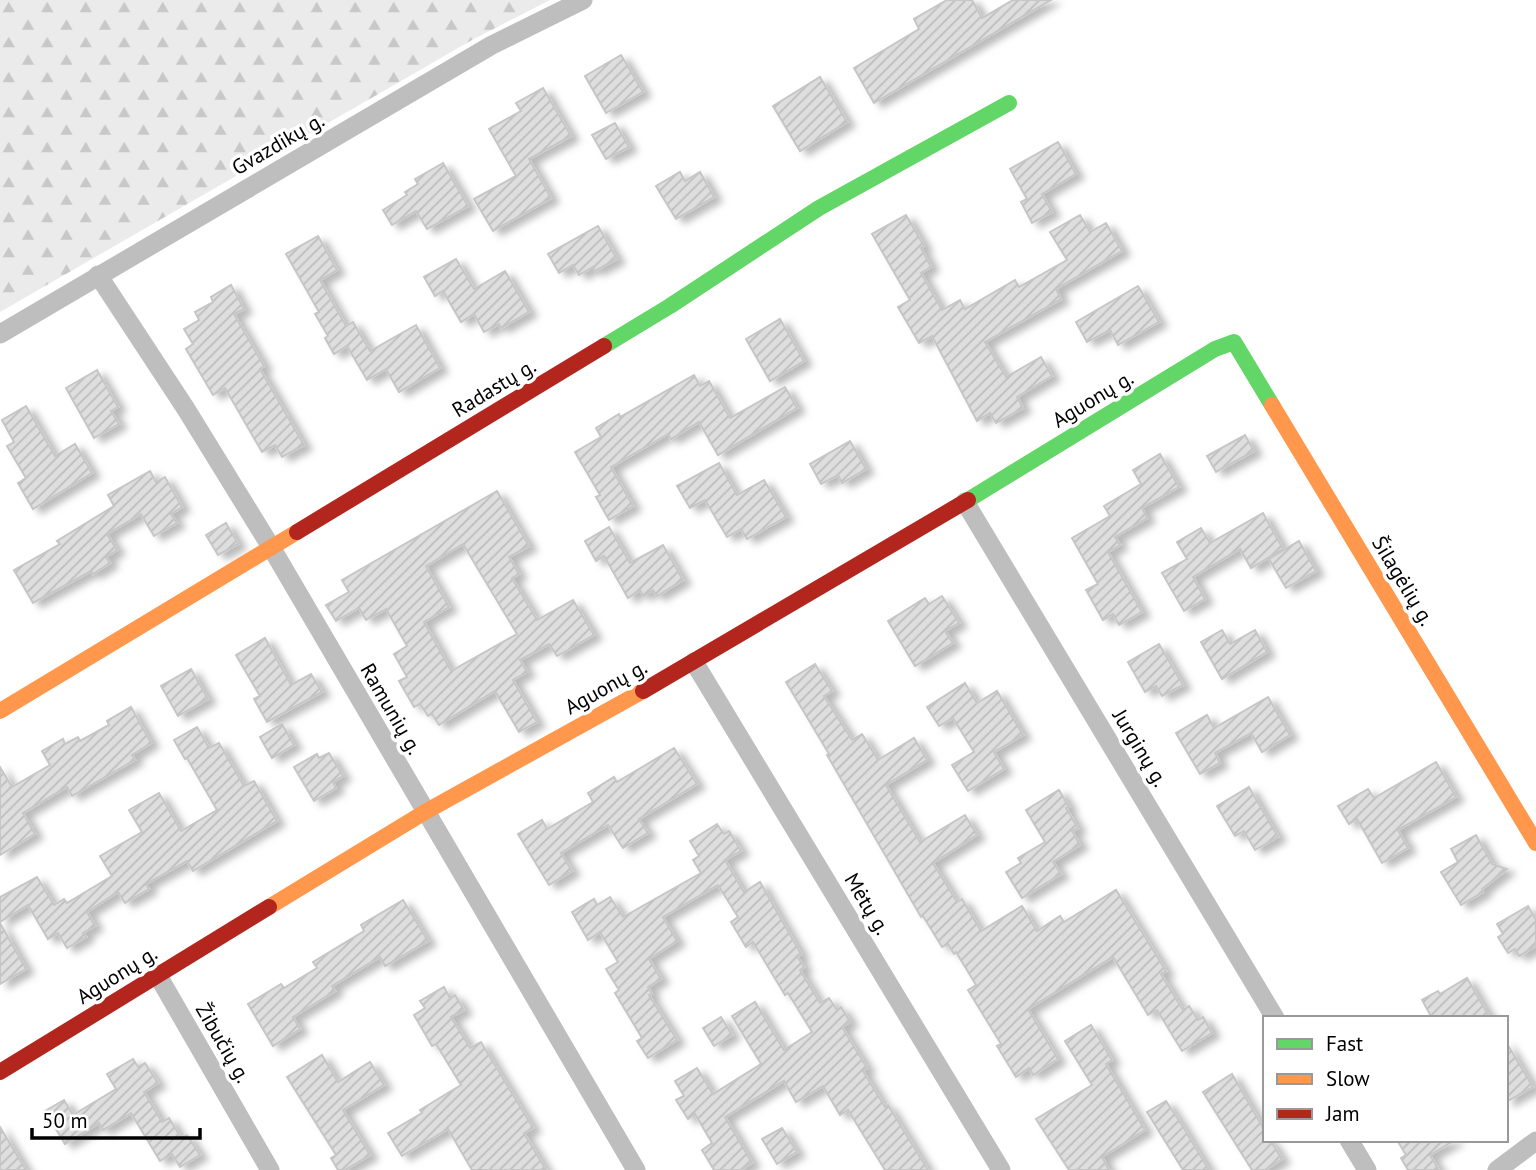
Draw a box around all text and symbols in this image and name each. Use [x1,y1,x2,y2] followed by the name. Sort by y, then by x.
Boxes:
[227,106,329,181] street label: Gvazdikų g.
[447,352,541,423] street label: Radastų g.
[1047,364,1138,433] street label: Aguonų g.
[1366,531,1441,630] street label: Šilagėlių g.
[560,653,652,720] street label: Aguonų g.
[355,658,428,759] street label: Ramunių g.
[1106,703,1174,791] street label: Jurginų g.
[839,868,896,939] street label: Mėtų g.
[71,939,162,1010] street label: Aguonų g.
[190,998,257,1087] street label: Žibučių g.
[1263,1016,1508,1142] legend
[1326,1030,1363,1057] text: Fast
[1326,1065,1370,1092] text: Slow
[32,1096,200,1140] scale bar
[1325,1100,1360,1127] text: Jam
[42,1107,88,1134] text: 50 m

